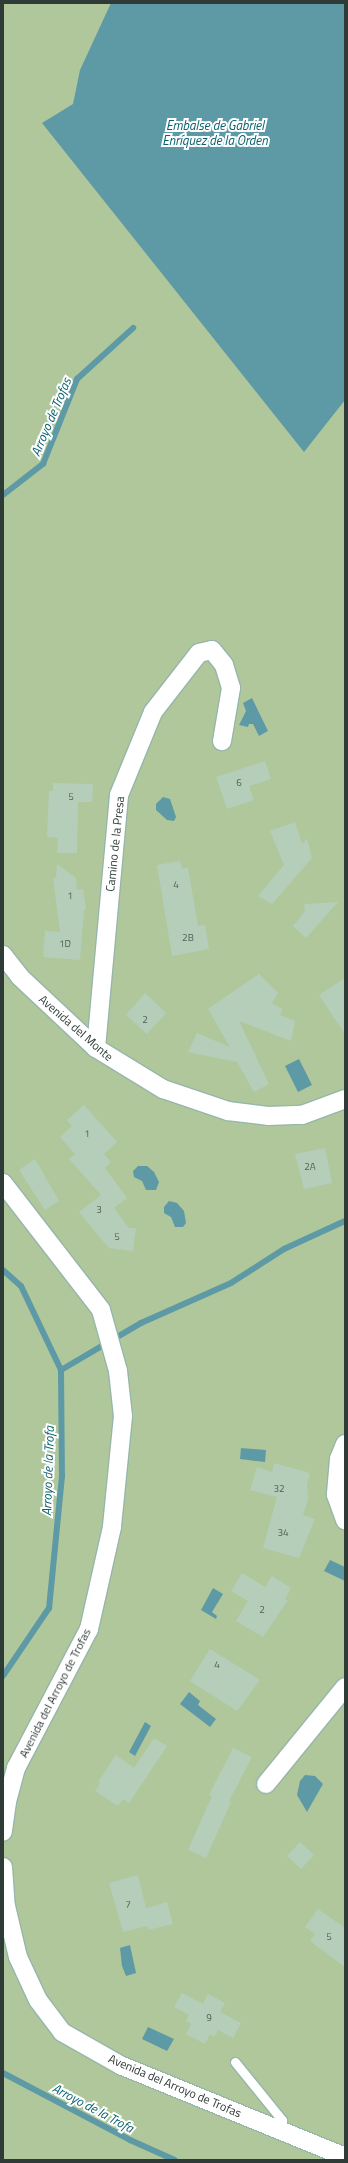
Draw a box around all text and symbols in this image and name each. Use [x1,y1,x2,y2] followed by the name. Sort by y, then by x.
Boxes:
[162,118,268,149] water label: Embalse de Gabriel Enríquez de la Orden
[28,376,74,458] water label: Arroyo de Trofas
[236,777,242,789] house number: 6
[68,791,74,803] house number: 5
[103,796,127,892] street label: Camino de la Presa
[173,879,179,891] house number: 4
[67,890,73,902] house number: 1
[182,932,194,944] house number: 2B
[59,938,71,950] house number: 1D
[36,992,116,1064] street label: Avenida del Monte
[142,1014,148,1026] house number: 2
[84,1128,90,1140] house number: 1
[304,1161,316,1173] house number: 2A
[96,1204,102,1216] house number: 3
[114,1231,120,1243] house number: 5
[39,1426,57,1516] water label: Arroyo de la Trofa
[273,1483,285,1495] house number: 32
[277,1527,289,1539] house number: 34
[259,1604,265,1616] house number: 2
[16,1626,94,1760] street label: Avenida del Arroyo de Trofas
[214,1659,220,1671] house number: 4
[125,1899,131,1911] house number: 7
[326,1931,332,1943] house number: 5
[206,2012,212,2024] house number: 9
[106,2051,244,2121] street label: Avenida del Arroyo de Trofas
[50,2080,136,2136] water label: Arroyo de la Trofa

